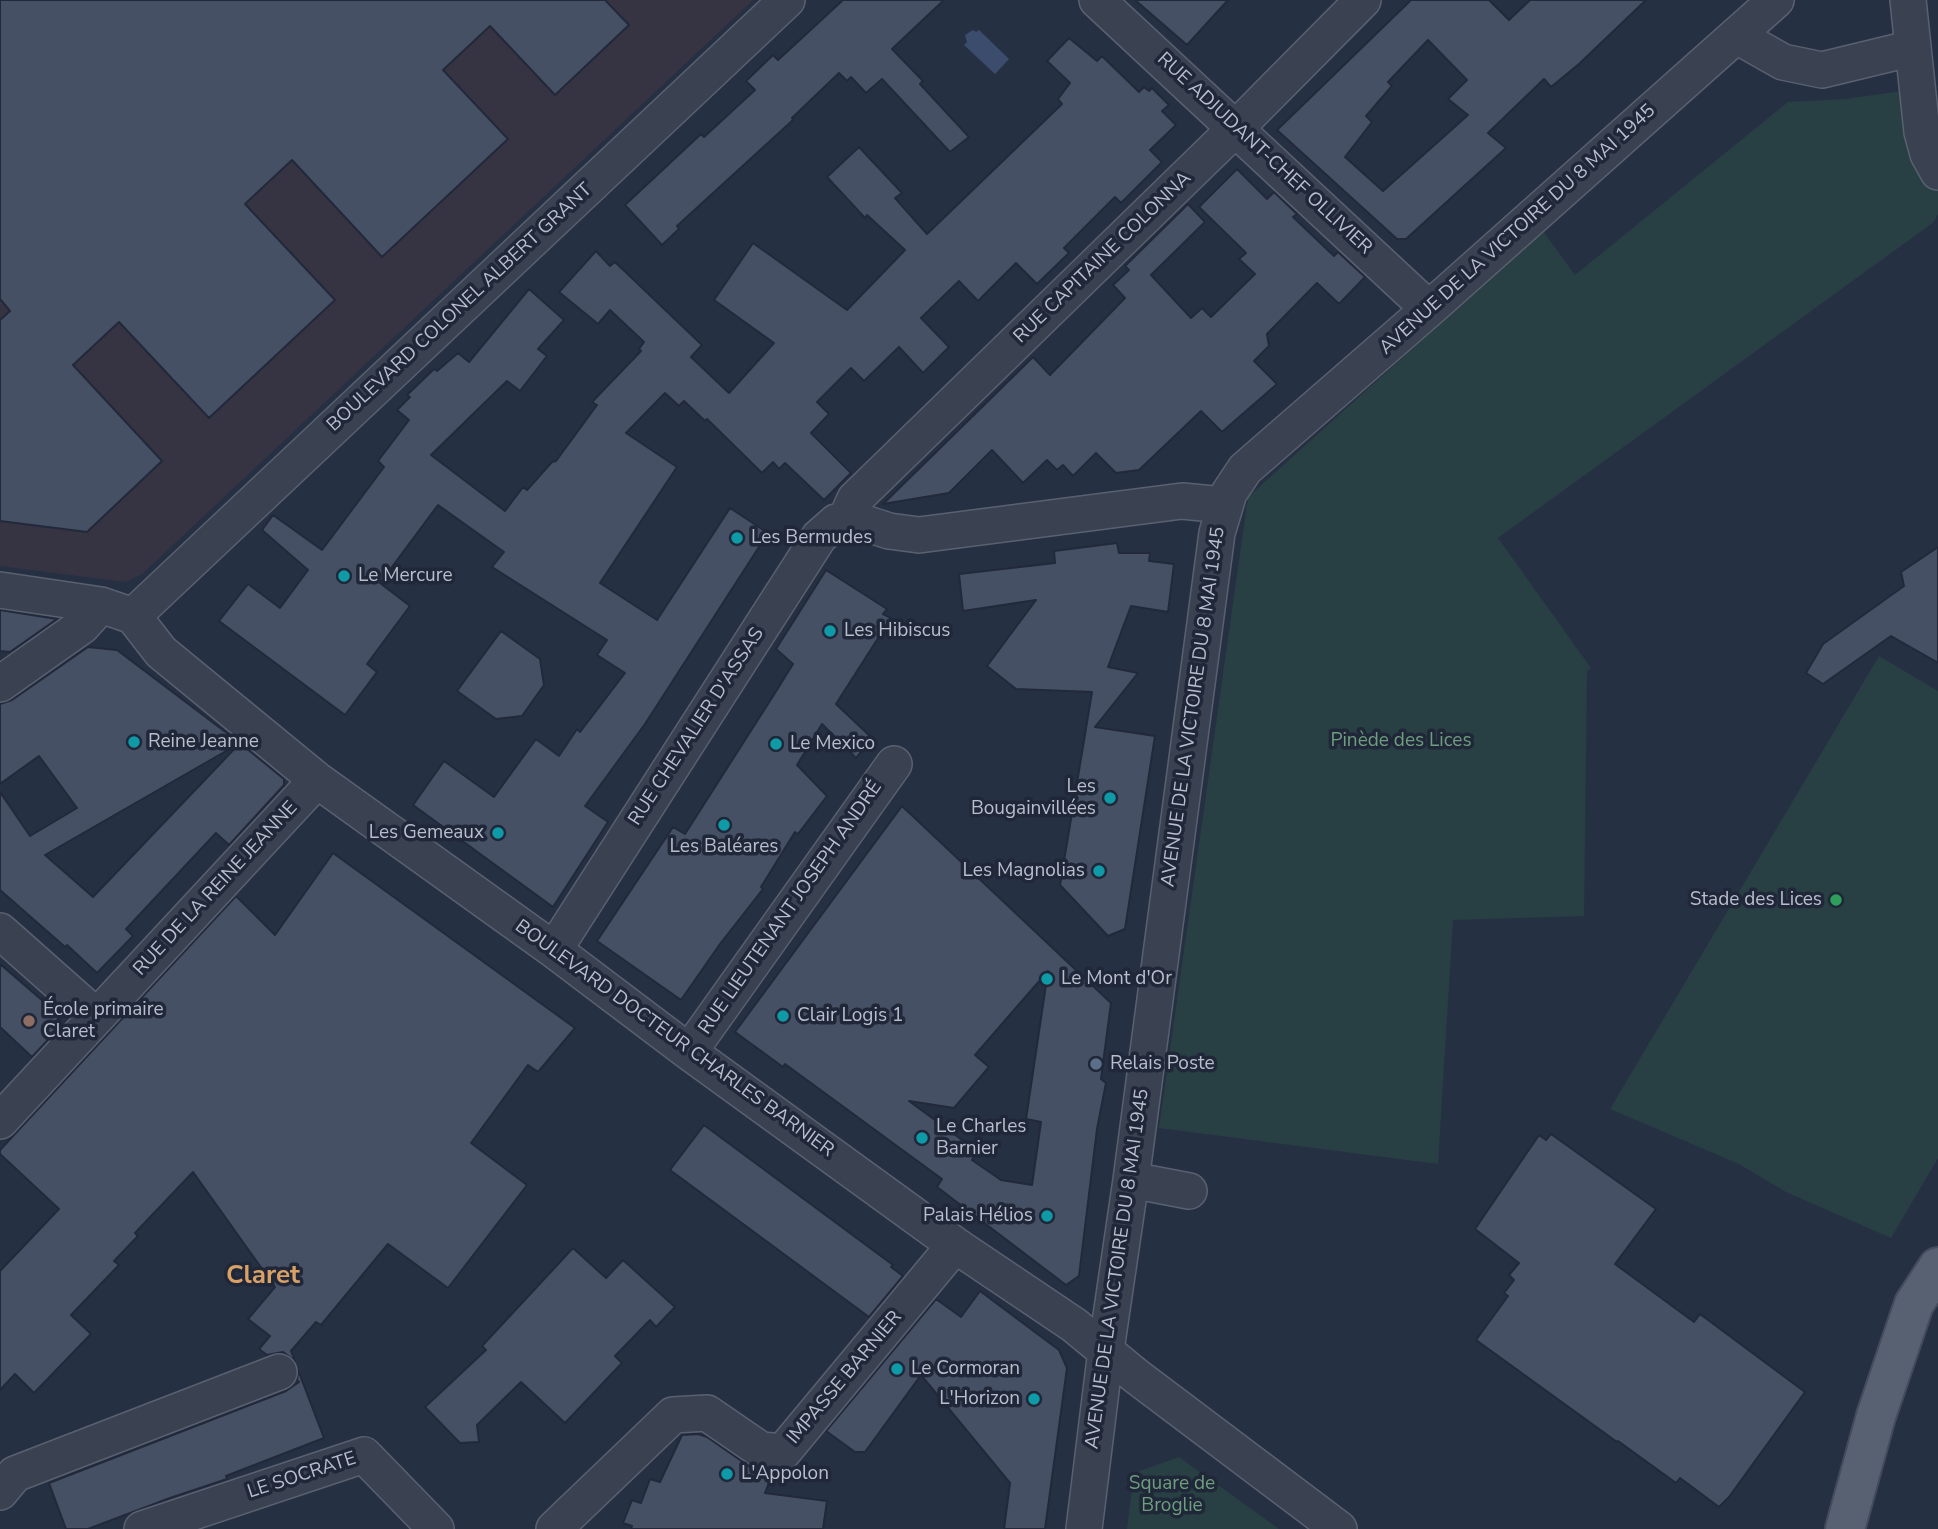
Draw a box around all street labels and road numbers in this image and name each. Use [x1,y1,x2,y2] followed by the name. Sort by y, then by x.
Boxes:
[1152,48,1376,260] street label: RUE ADJUDANT-CHEF OLLIVIER
[1375,100,1661,360] street label: AVENUE DE LA VICTOIRE DU 8 MAI 1945
[1010,167,1196,349] street label: RUE CAPITAINE COLONNA
[323,179,597,437] street label: BOULEVARD COLONEL ALBERT GRANT
[1157,526,1231,888] street label: AVENUE DE LA VICTOIRE DU 8 MAI 1945
[624,624,770,830] street label: RUE CHEVALIER D'ASSAS
[694,777,888,1039] street label: RUE LIEUTENANT JOSEPH ANDRÉ
[129,797,303,981] street label: RUE DE LA REINE JEANNE
[510,915,838,1163] street label: BOULEVARD DOCTEUR CHARLES BARNIER
[1081,1088,1155,1450] street label: AVENUE DE LA VICTOIRE DU 8 MAI 1945
[783,1307,907,1449] street label: IMPASSE BARNIER
[245,1448,359,1504] street label: LE SOCRATE

